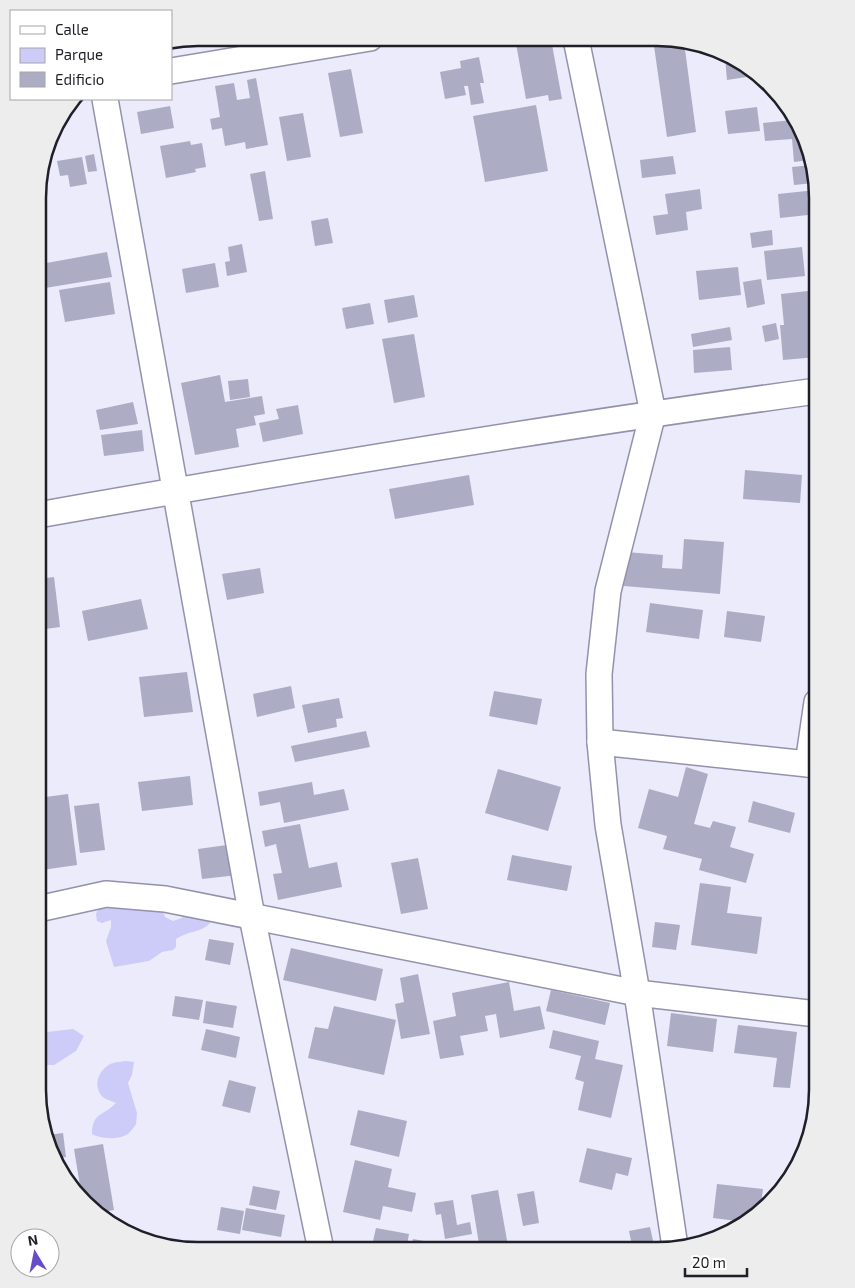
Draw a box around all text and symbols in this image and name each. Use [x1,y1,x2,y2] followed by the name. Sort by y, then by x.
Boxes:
[10,10,172,100] legend
[55,20,89,38] text: Calle
[55,45,103,63] text: Parque
[55,70,104,88] text: Edificio
[10,1228,60,1278] north arrow
[26,1230,39,1249] text: N
[685,1246,748,1278] scale bar
[692,1253,726,1271] text: 20 m

